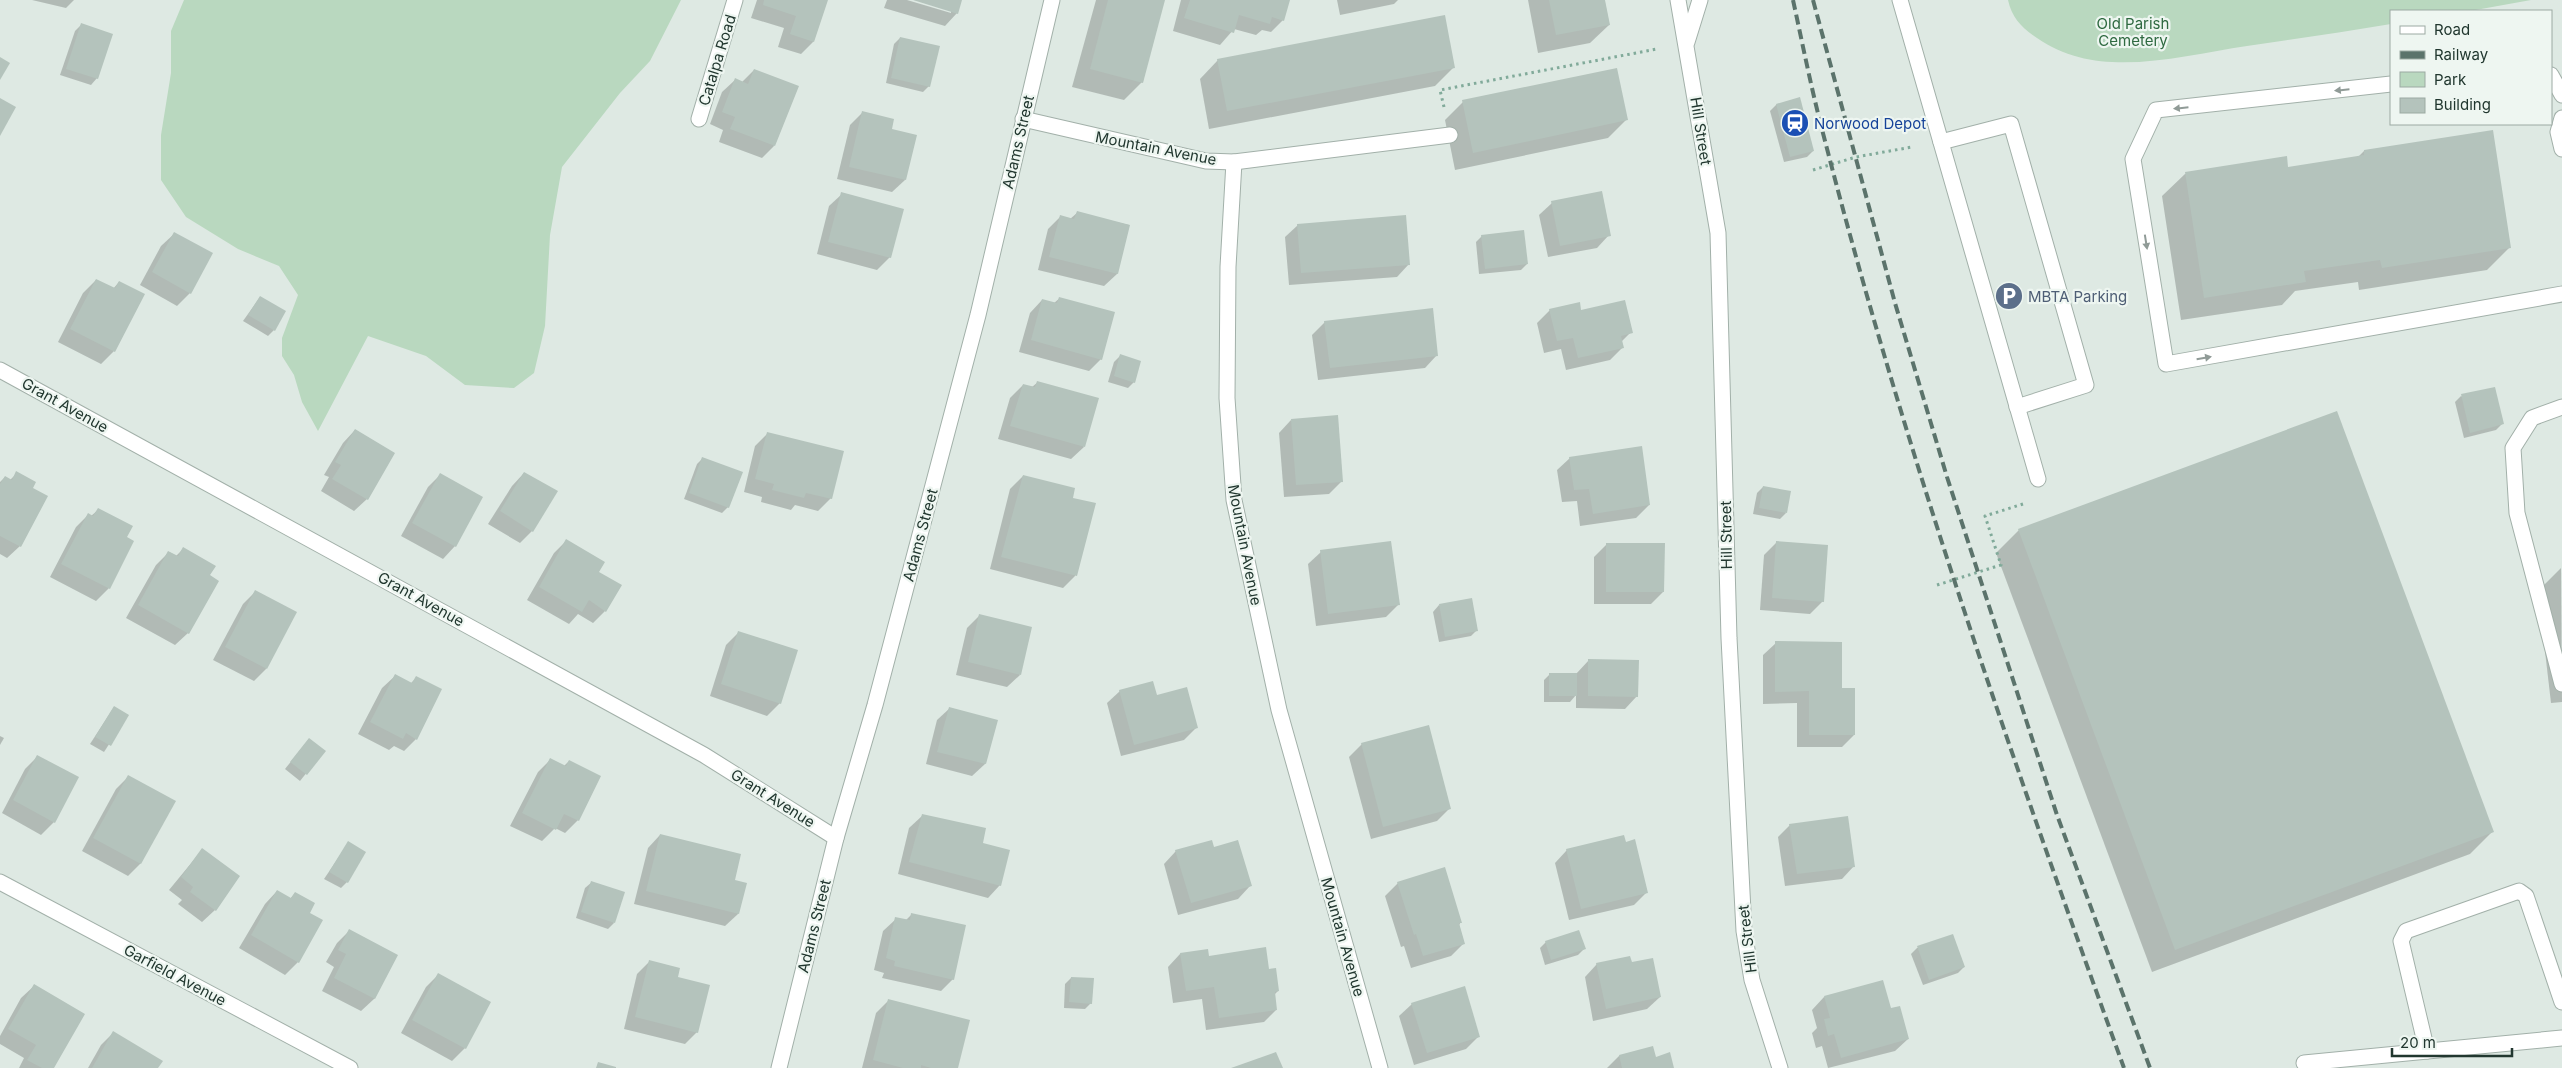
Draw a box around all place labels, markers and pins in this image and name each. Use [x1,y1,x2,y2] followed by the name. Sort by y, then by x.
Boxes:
[1780,108,1810,138] station icon: Norwood Depot
[1814,114,1926,133] place label: Norwood Depot
[1994,281,2024,311] parking icon: MBTA Parking
[2028,287,2127,306] place label: MBTA Parking

